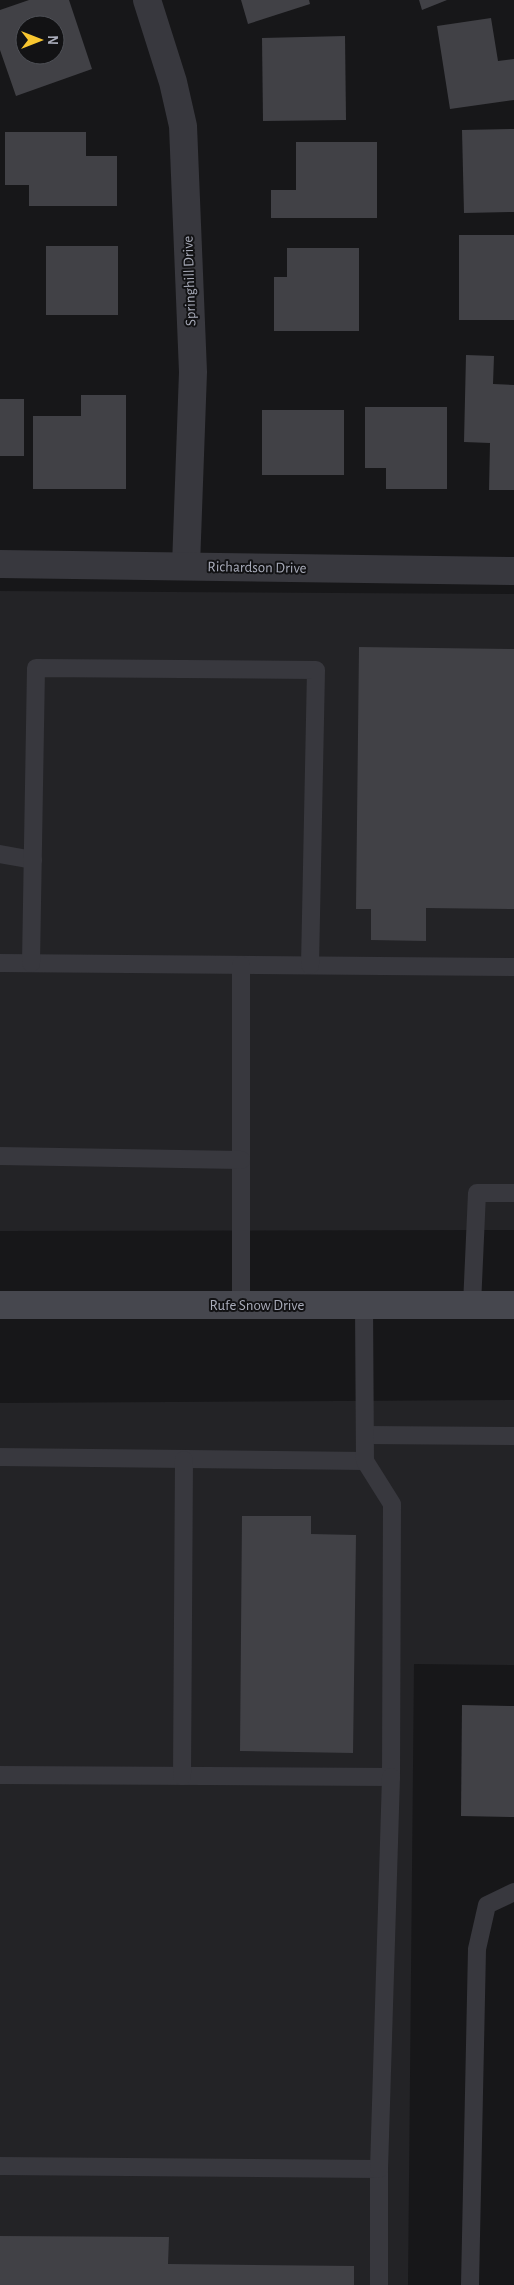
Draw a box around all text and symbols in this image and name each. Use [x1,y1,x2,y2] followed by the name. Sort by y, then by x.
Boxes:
[15,15,65,65] north arrow
[45,35,59,45] text: N
[180,235,199,327] street label: Springhill Drive
[207,559,307,576] street label: Richardson Drive
[210,1298,304,1313] street label: Rufe Snow Drive

